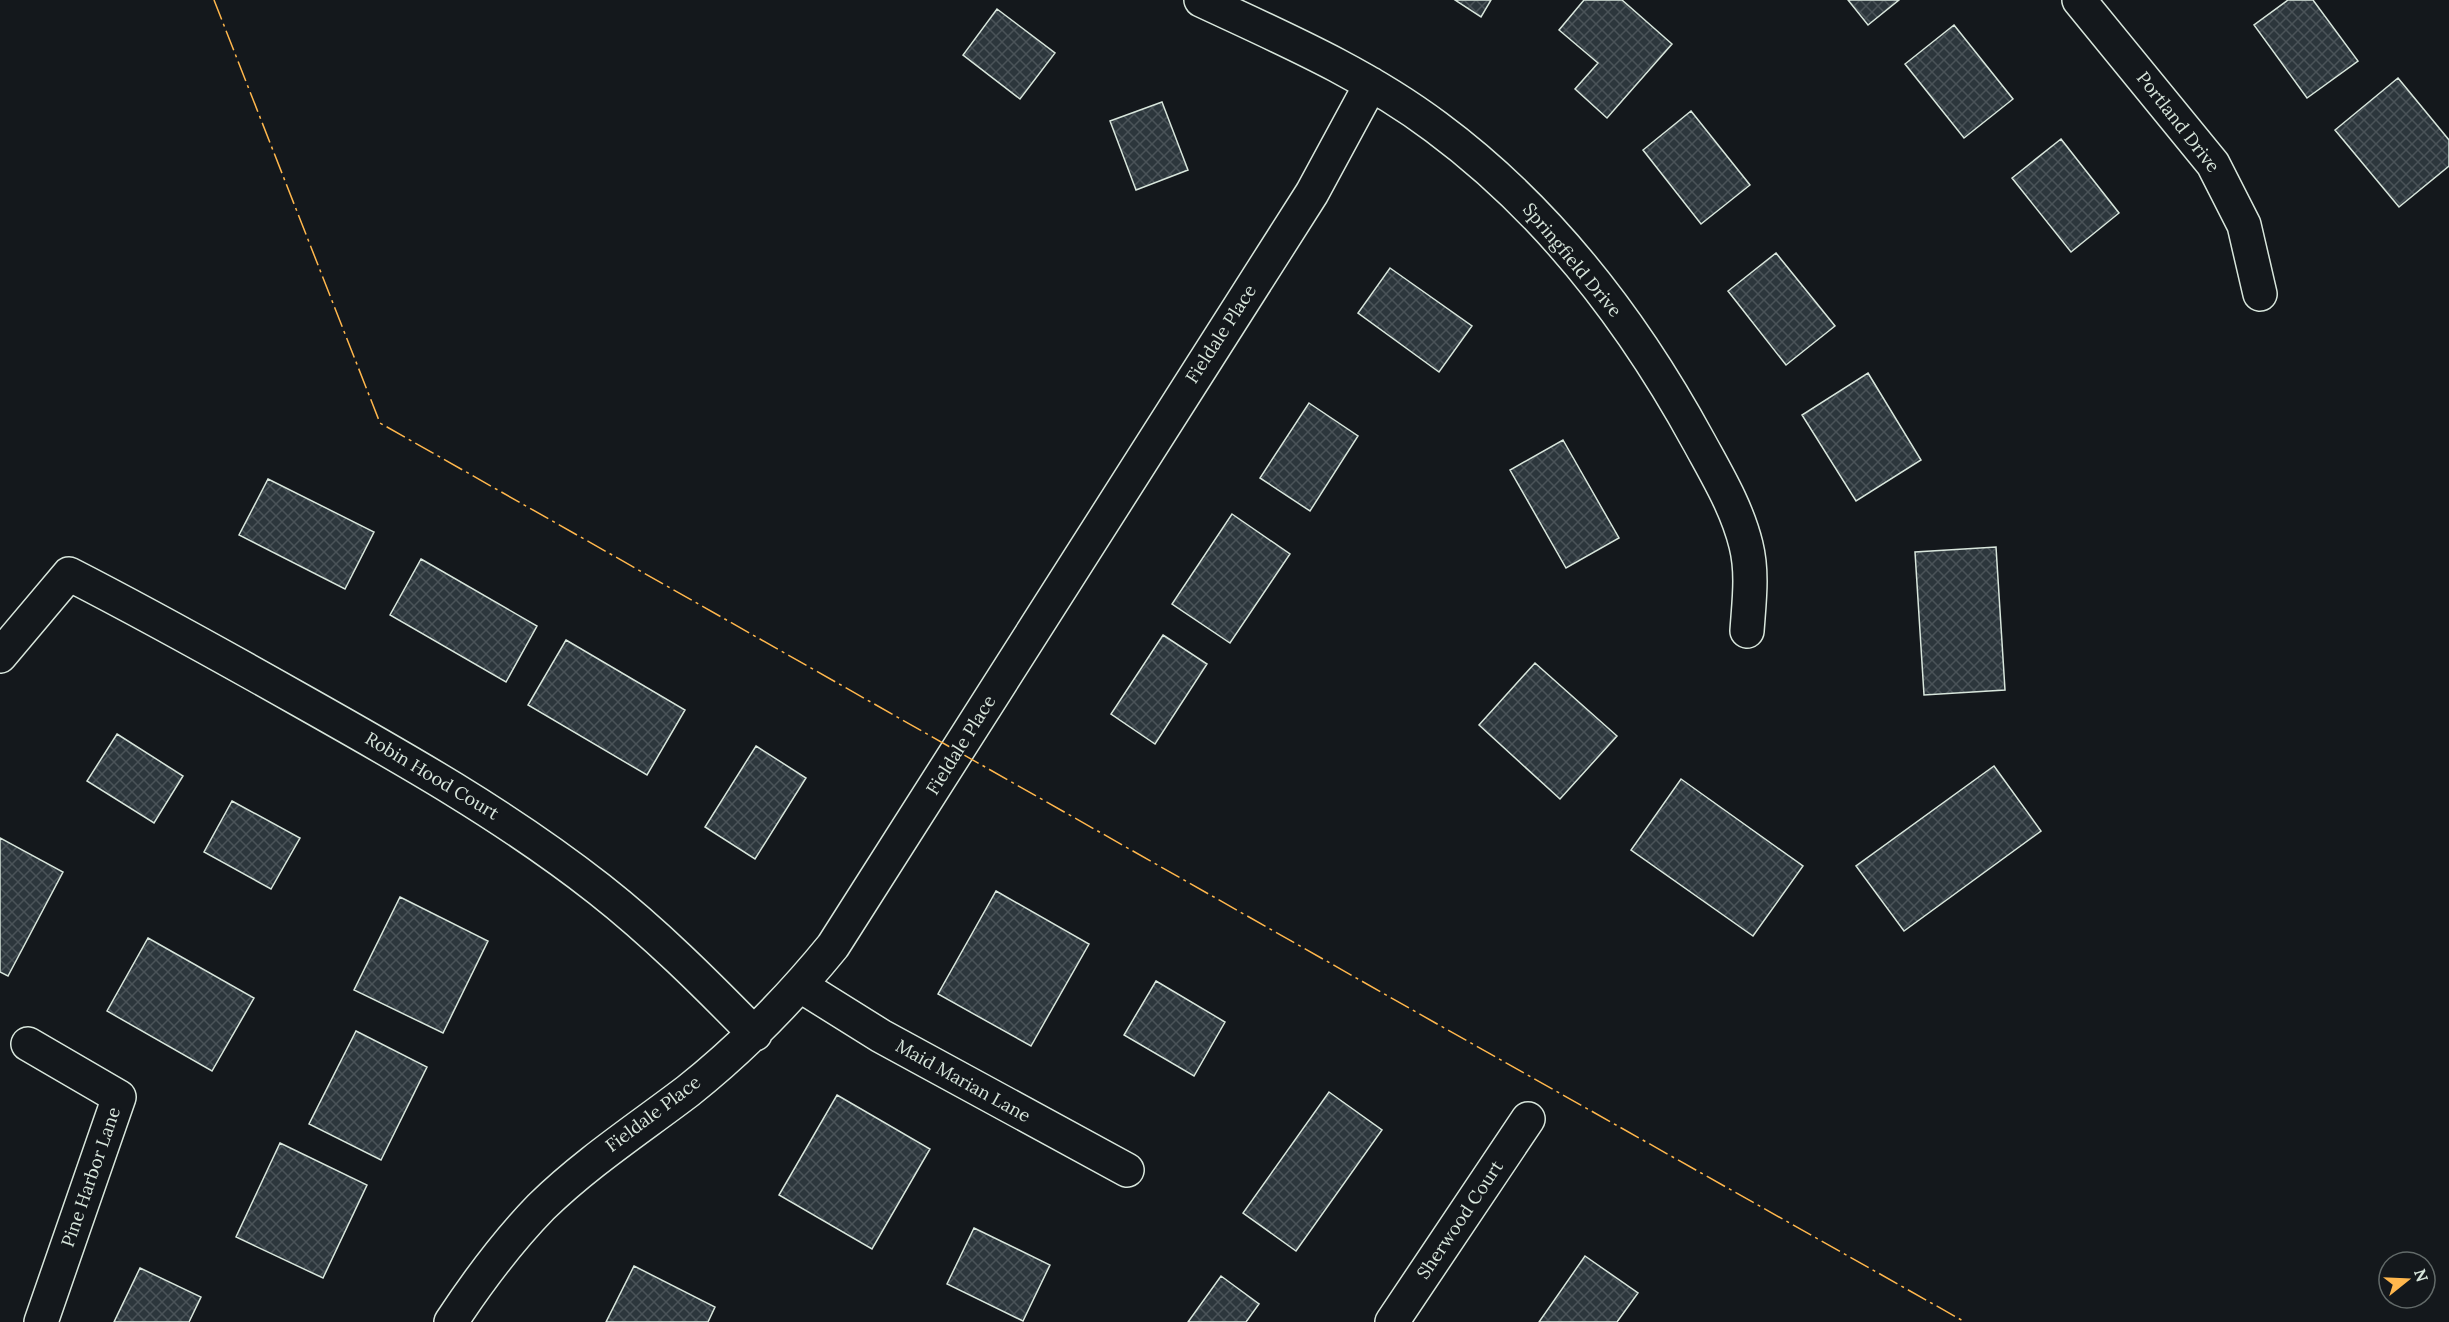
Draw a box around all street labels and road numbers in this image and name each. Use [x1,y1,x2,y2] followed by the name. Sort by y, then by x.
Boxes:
[2132,67,2225,177] street label: Portland Drive
[1518,198,1627,322] street label: Springfield Drive
[1180,280,1261,387] street label: Fieldale Place
[921,690,1000,799] street label: Fieldale Place
[361,727,503,825] street label: Robin Hood Court
[892,1034,1035,1127] street label: Maid Marian Lane
[601,1070,705,1157] street label: Fieldale Place
[56,1104,125,1250] street label: Pine Harbor Lane
[1411,1156,1508,1283] street label: Sherwood Court

